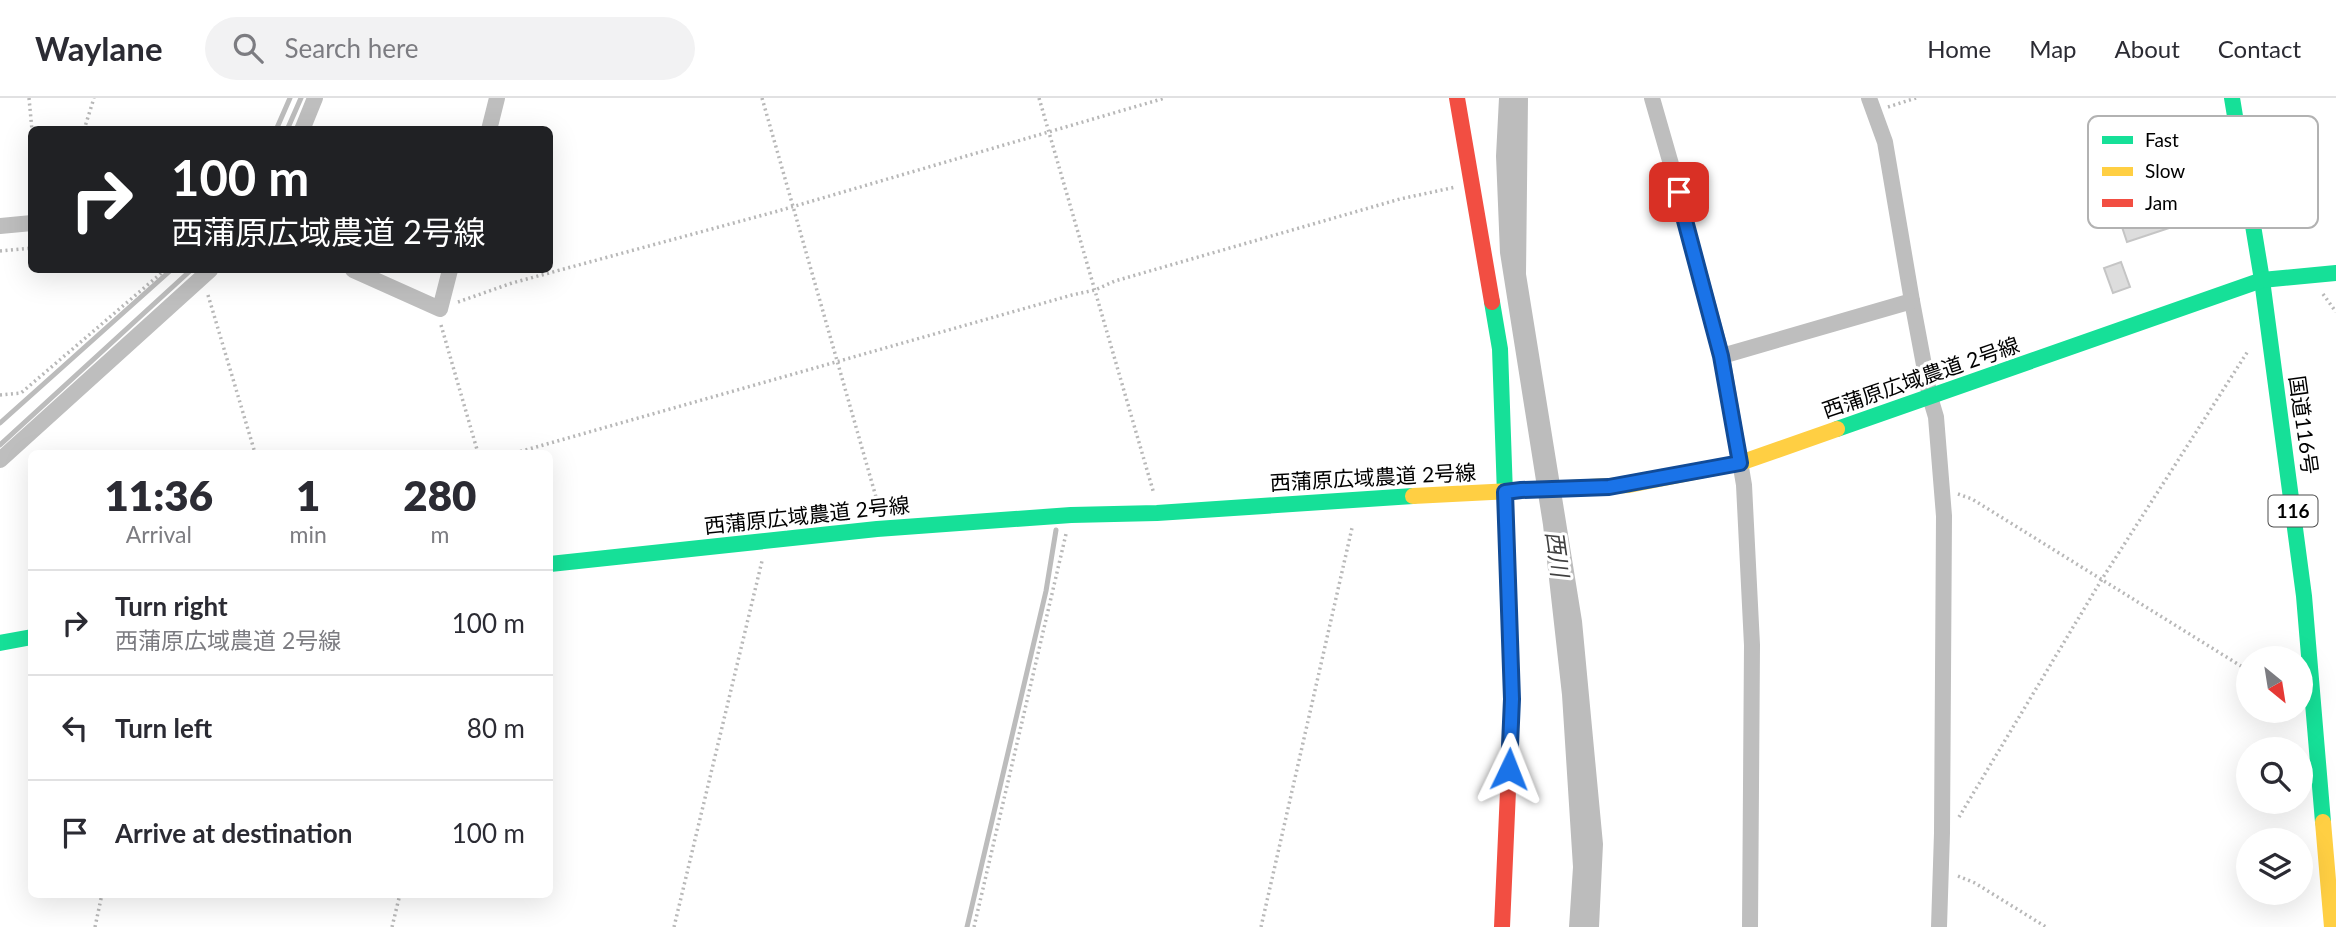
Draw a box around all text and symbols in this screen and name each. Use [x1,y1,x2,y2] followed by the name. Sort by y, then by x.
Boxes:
[205,17,695,80] search box
[35,28,163,68] text: Waylane
[229,29,267,67] icon: search
[285,32,419,64] text: Search here
[1927,34,1991,63] text: Home
[2029,34,2077,63] text: Map
[2115,34,2180,63] text: About
[2218,34,2301,63] text: Contact
[2088,116,2318,228] legend
[2145,128,2179,151] text: Fast
[171,148,309,206] text: 100 m
[56,154,147,245] icon: right
[2145,159,2185,182] text: Slow
[1649,162,1709,222] pin
[1660,173,1698,211] icon: arrive
[2145,191,2178,214] text: Jam
[171,212,486,251] text: 西蒲原広域農道 2号線
[1819,331,2022,422] street label: 西蒲原広域農道 2号線
[2285,374,2324,476] street label: 国道116号
[1269,459,1477,494] street label: 西蒲原広域農道 2号線
[105,470,213,520] text: 11:36
[296,470,320,520] text: 1
[403,470,476,520] text: 280
[703,491,911,538] street label: 西蒲原広域農道 2号線
[2268,496,2318,526] road number: 116
[126,520,192,548] text: Arrival
[290,520,327,548] text: min
[430,520,449,548] text: m
[1541,529,1575,582] water label: 西川
[115,590,228,622] text: Turn right
[56,604,94,642] icon: right
[452,607,525,639] text: 100 m
[115,626,341,654] text: 西蒲原広域農道 2号線
[2236,646,2314,723] north arrow
[2236,646,2313,905] map controls
[56,709,94,747] icon: left
[115,712,212,744] text: Turn left
[467,712,525,744] text: 80 m
[1472,732,1546,806] position arrow
[2236,737,2313,814] button: search
[56,814,94,852] icon: arrive
[115,817,352,849] text: Arrive at destination
[452,817,525,849] text: 100 m
[2236,828,2313,905] button: layers

